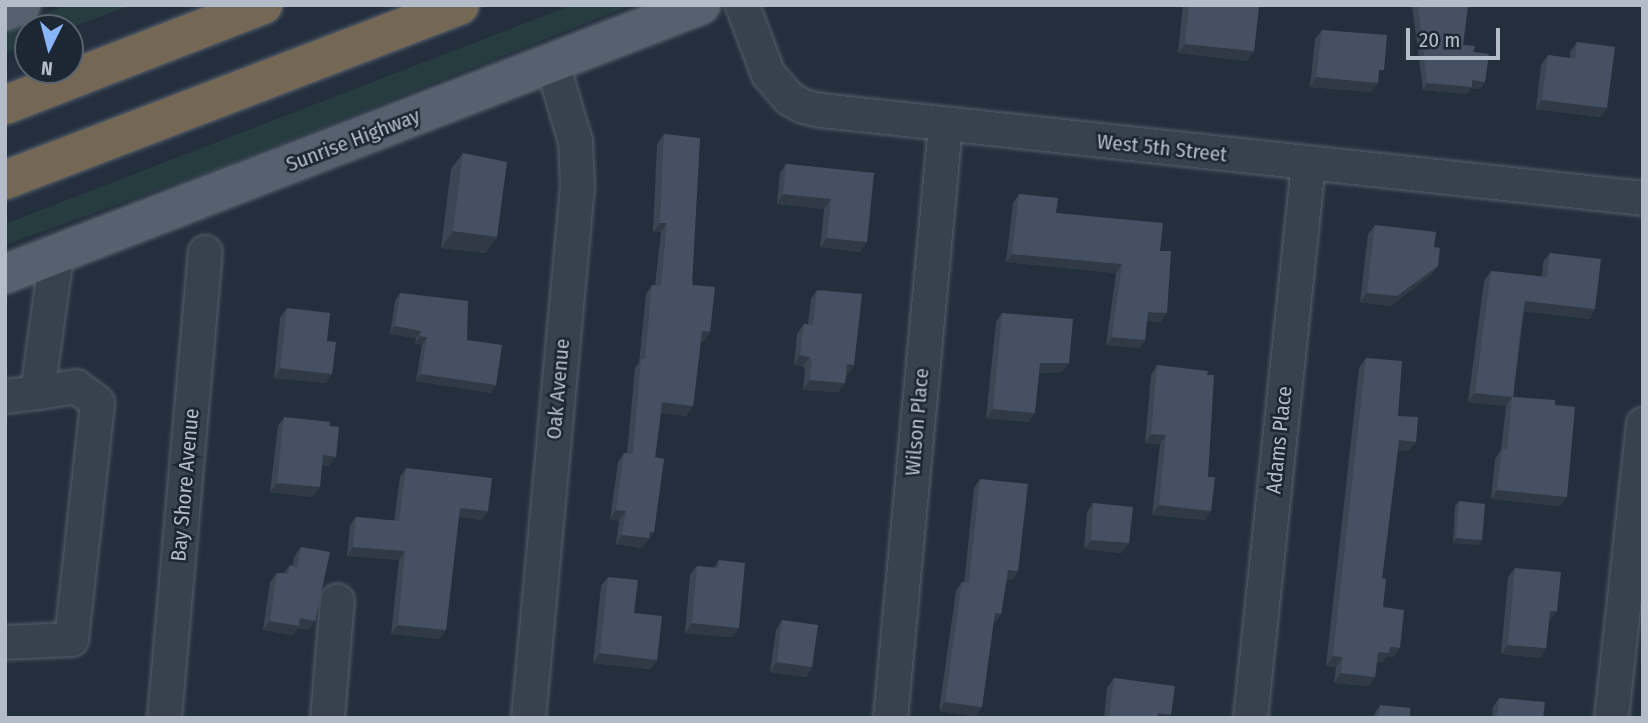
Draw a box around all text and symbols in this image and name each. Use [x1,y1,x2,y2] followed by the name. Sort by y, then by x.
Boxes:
[14,14,84,84] north arrow
[1410,14,1504,58] scale bar
[1419,27,1460,53] text: 20 m
[40,56,54,80] text: N
[283,103,423,177] street label: Sunrise Highway
[1096,129,1228,167] street label: West 5th Street
[541,338,575,440] street label: Oak Avenue
[900,367,934,477] street label: Wilson Place
[1261,385,1297,495] street label: Adams Place
[166,407,204,563] street label: Bay Shore Avenue

